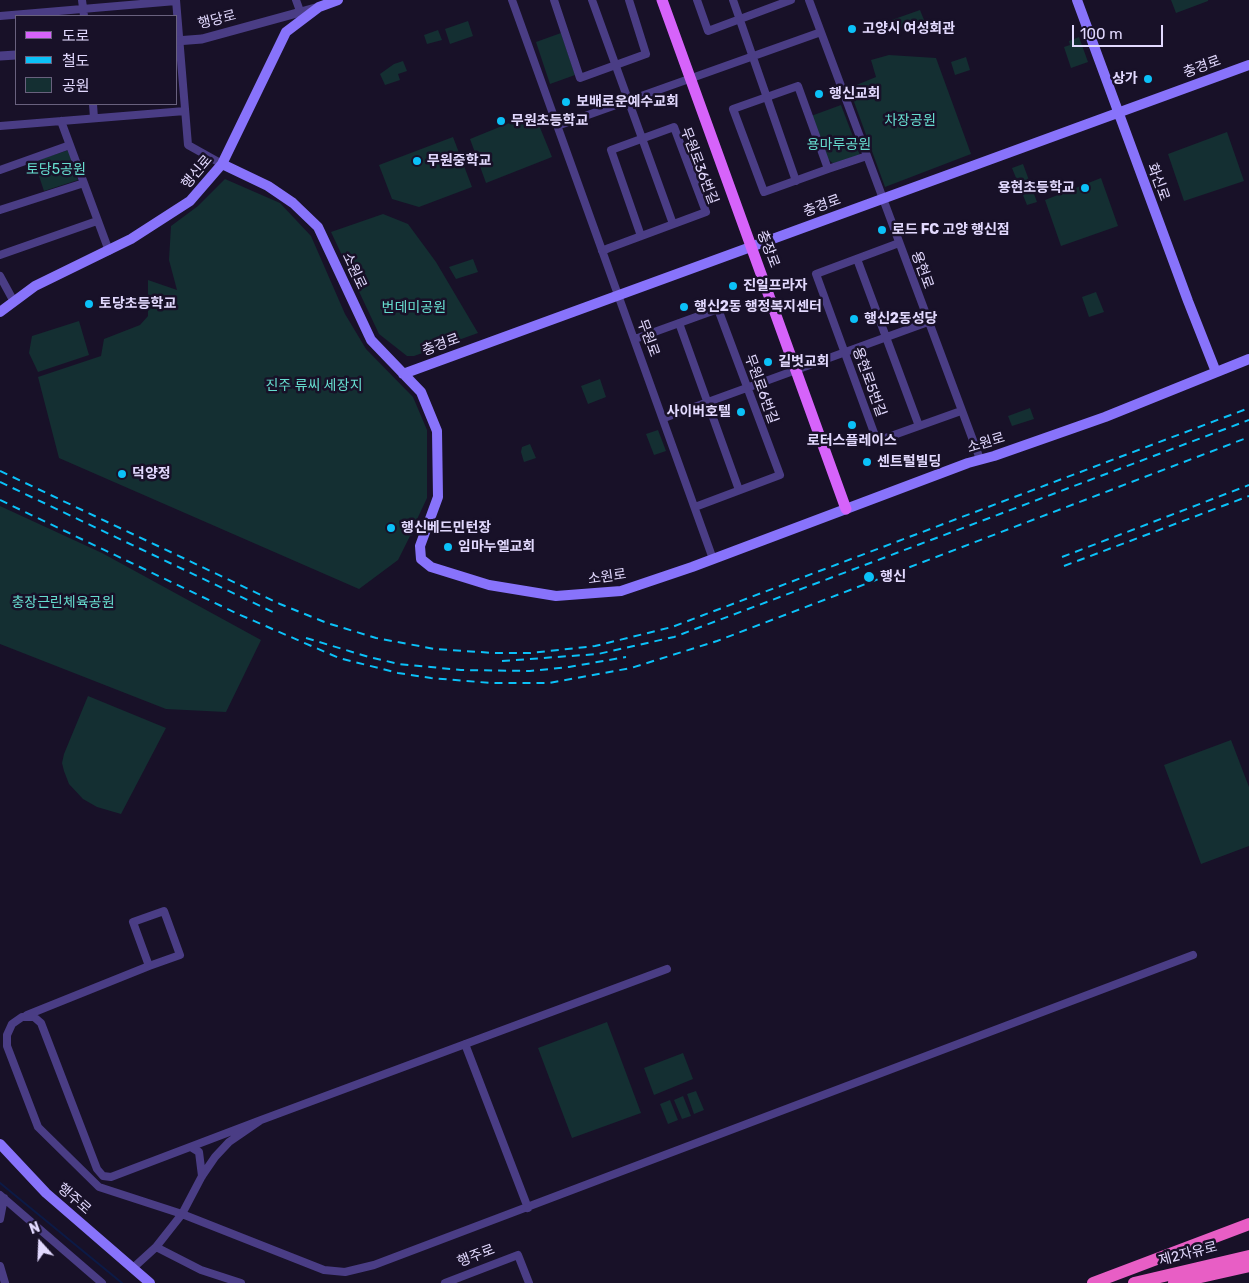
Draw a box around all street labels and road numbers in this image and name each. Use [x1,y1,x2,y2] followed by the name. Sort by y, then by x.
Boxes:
[196,7,238,33] street label: 행당로
[1181,52,1223,82] street label: 충경로
[677,125,721,207] street label: 무원로36번길
[178,152,216,192] street label: 행신로
[1143,161,1173,203] street label: 화신로
[801,191,843,221] street label: 충경로
[753,228,783,270] street label: 충장로
[907,249,937,291] street label: 용현로
[338,250,370,292] street label: 소원로
[633,317,663,359] street label: 무원로
[420,330,462,360] street label: 충경로
[849,345,889,419] street label: 용현로5번길
[741,352,781,426] street label: 무원로6번길
[965,429,1007,457] street label: 소원로
[587,566,627,588] street label: 소원로
[54,1180,94,1218] street label: 행주로
[1157,1239,1219,1269] street label: 제2자유로
[455,1241,497,1271] street label: 행주로

